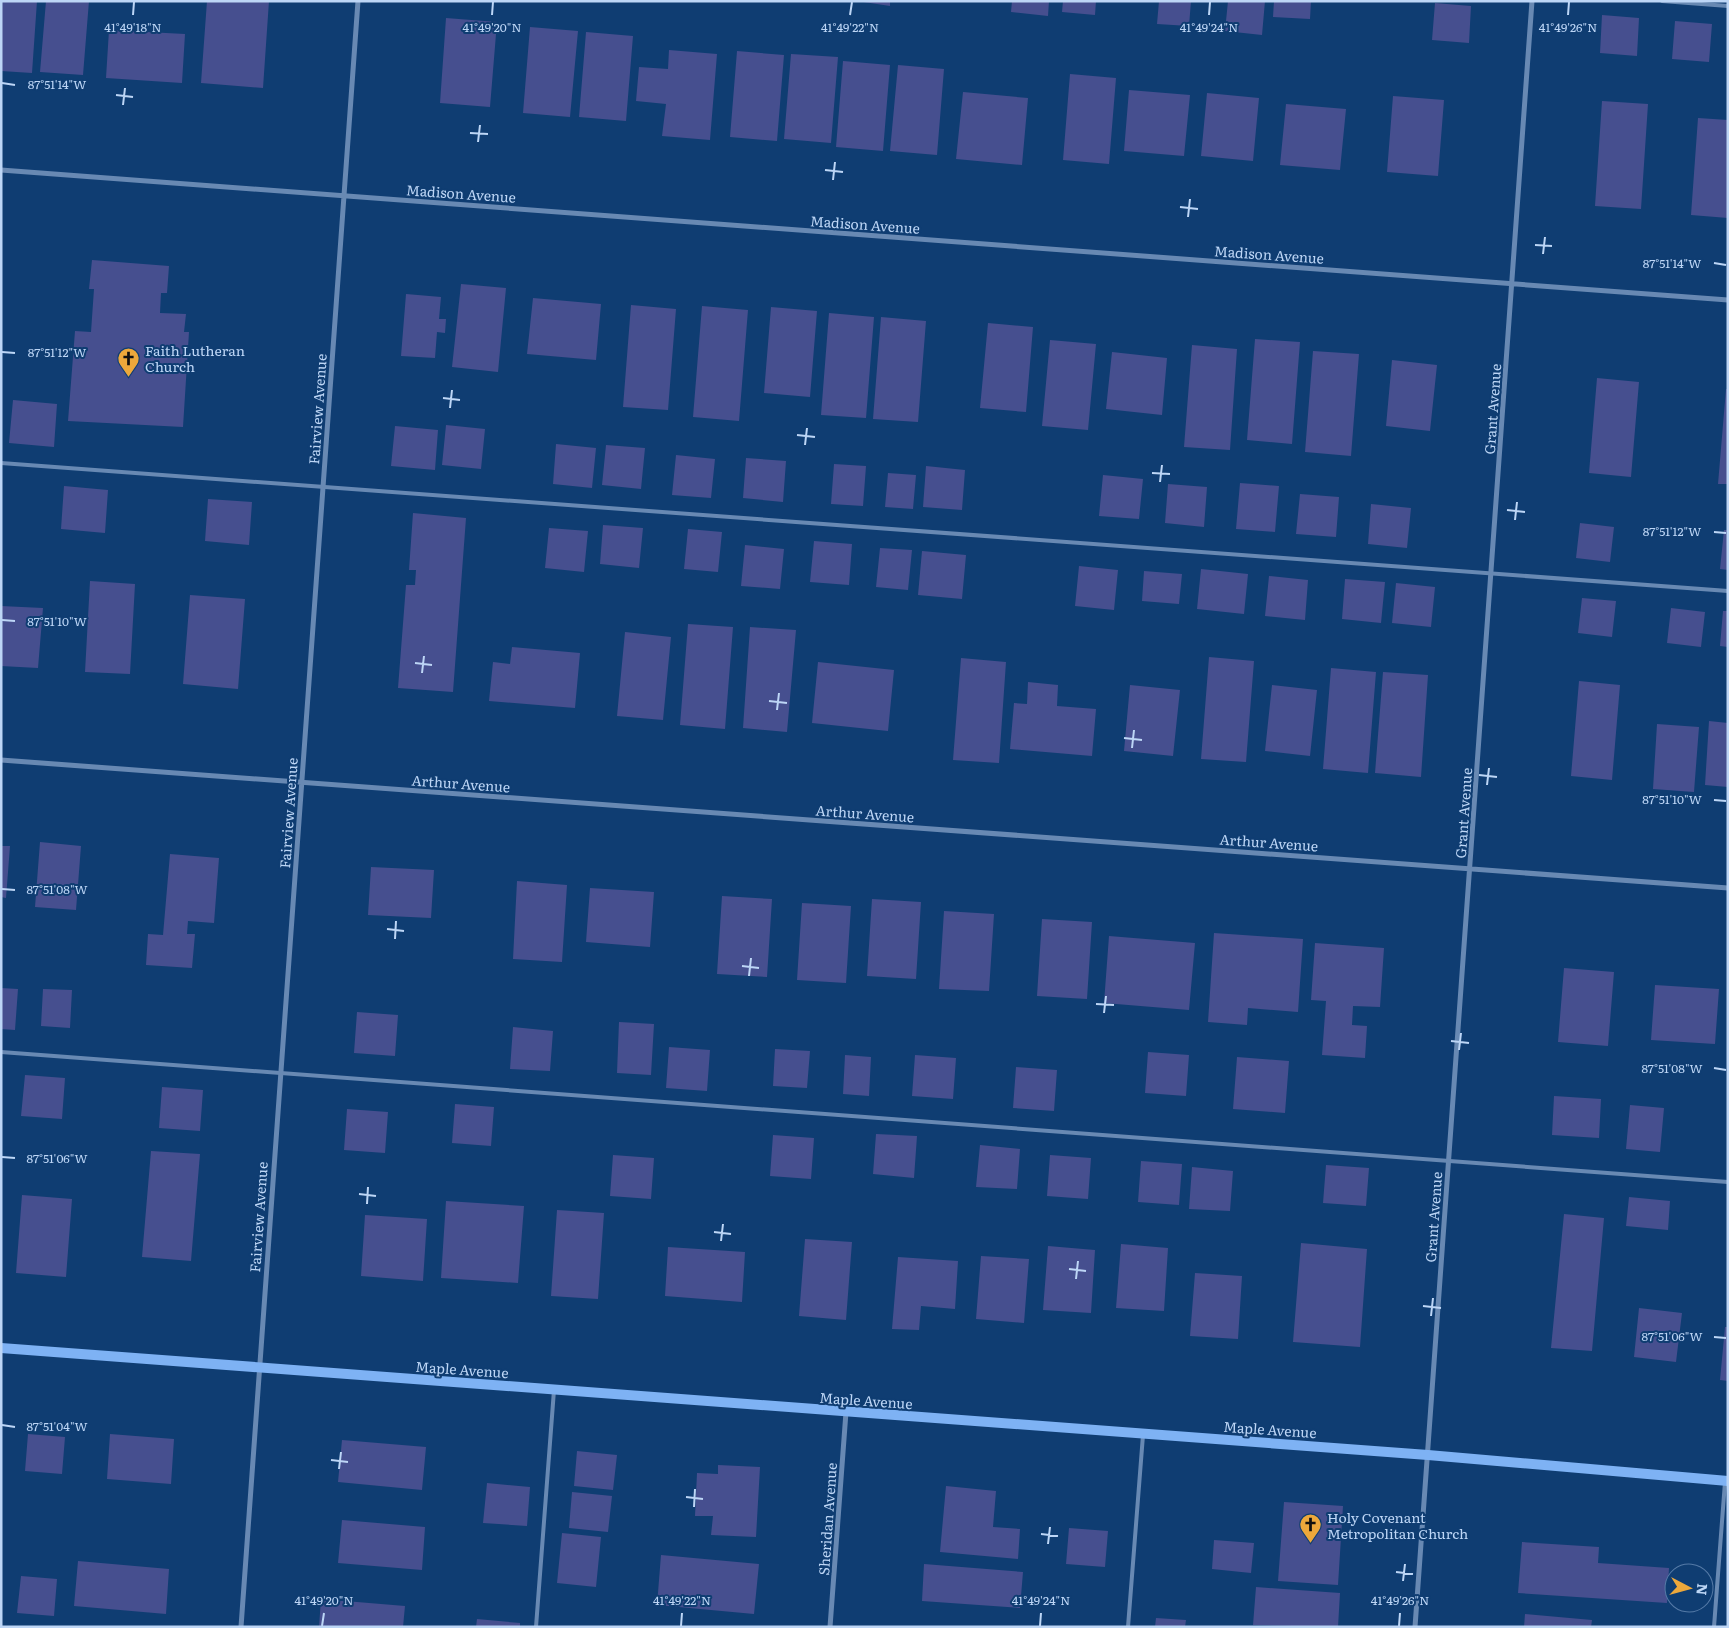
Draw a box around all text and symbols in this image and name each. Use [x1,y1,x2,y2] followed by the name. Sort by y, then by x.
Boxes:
[104,18,162,36] text: 41°49'18"N
[463,18,521,36] text: 41°49'20"N
[821,18,879,36] text: 41°49'22"N
[1180,18,1238,36] text: 41°49'24"N
[1539,18,1597,36] text: 41°49'26"N
[28,75,86,93] text: 87°51'14"W
[405,179,517,207] street label: Madison Avenue
[809,210,921,238] street label: Madison Avenue
[1213,240,1325,268] street label: Madison Avenue
[1643,254,1701,272] text: 87°51'14"W
[145,340,245,376] place label: Faith Lutheran Church
[28,343,86,361] text: 87°51'12"W
[117,346,141,377] church icon: Faith Lutheran Church
[303,353,331,465] street label: Fairview Avenue
[1479,363,1505,455] street label: Grant Avenue
[1643,522,1701,540] text: 87°51'12"W
[27,612,87,630] text: 87°51'10"W
[274,757,302,869] street label: Fairview Avenue
[1450,767,1476,859] street label: Grant Avenue
[411,770,511,796] street label: Arthur Avenue
[1642,790,1702,808] text: 87°51'10"W
[815,800,915,826] street label: Arthur Avenue
[1219,829,1319,855] street label: Arthur Avenue
[26,880,88,898] text: 87°51'08"W
[1641,1059,1703,1077] text: 87°51'08"W
[26,1149,88,1167] text: 87°51'06"W
[244,1161,272,1273] street label: Fairview Avenue
[1420,1171,1446,1263] street label: Grant Avenue
[1641,1327,1703,1345] text: 87°51'06"W
[415,1356,509,1382] street label: Maple Avenue
[819,1387,913,1413] street label: Maple Avenue
[1223,1416,1317,1442] street label: Maple Avenue
[26,1417,88,1435] text: 87°51'04"W
[813,1462,841,1576] street label: Sheridan Avenue
[1327,1507,1468,1543] place label: Holy Covenant Metropolitan Church
[1299,1513,1323,1544] church icon: Holy Covenant Metropolitan Church
[1664,1563,1714,1613] north arrow
[1692,1583,1713,1597] text: N
[295,1591,353,1609] text: 41°49'20"N
[653,1591,711,1609] text: 41°49'22"N
[1012,1591,1070,1609] text: 41°49'24"N
[1371,1591,1429,1609] text: 41°49'26"N

